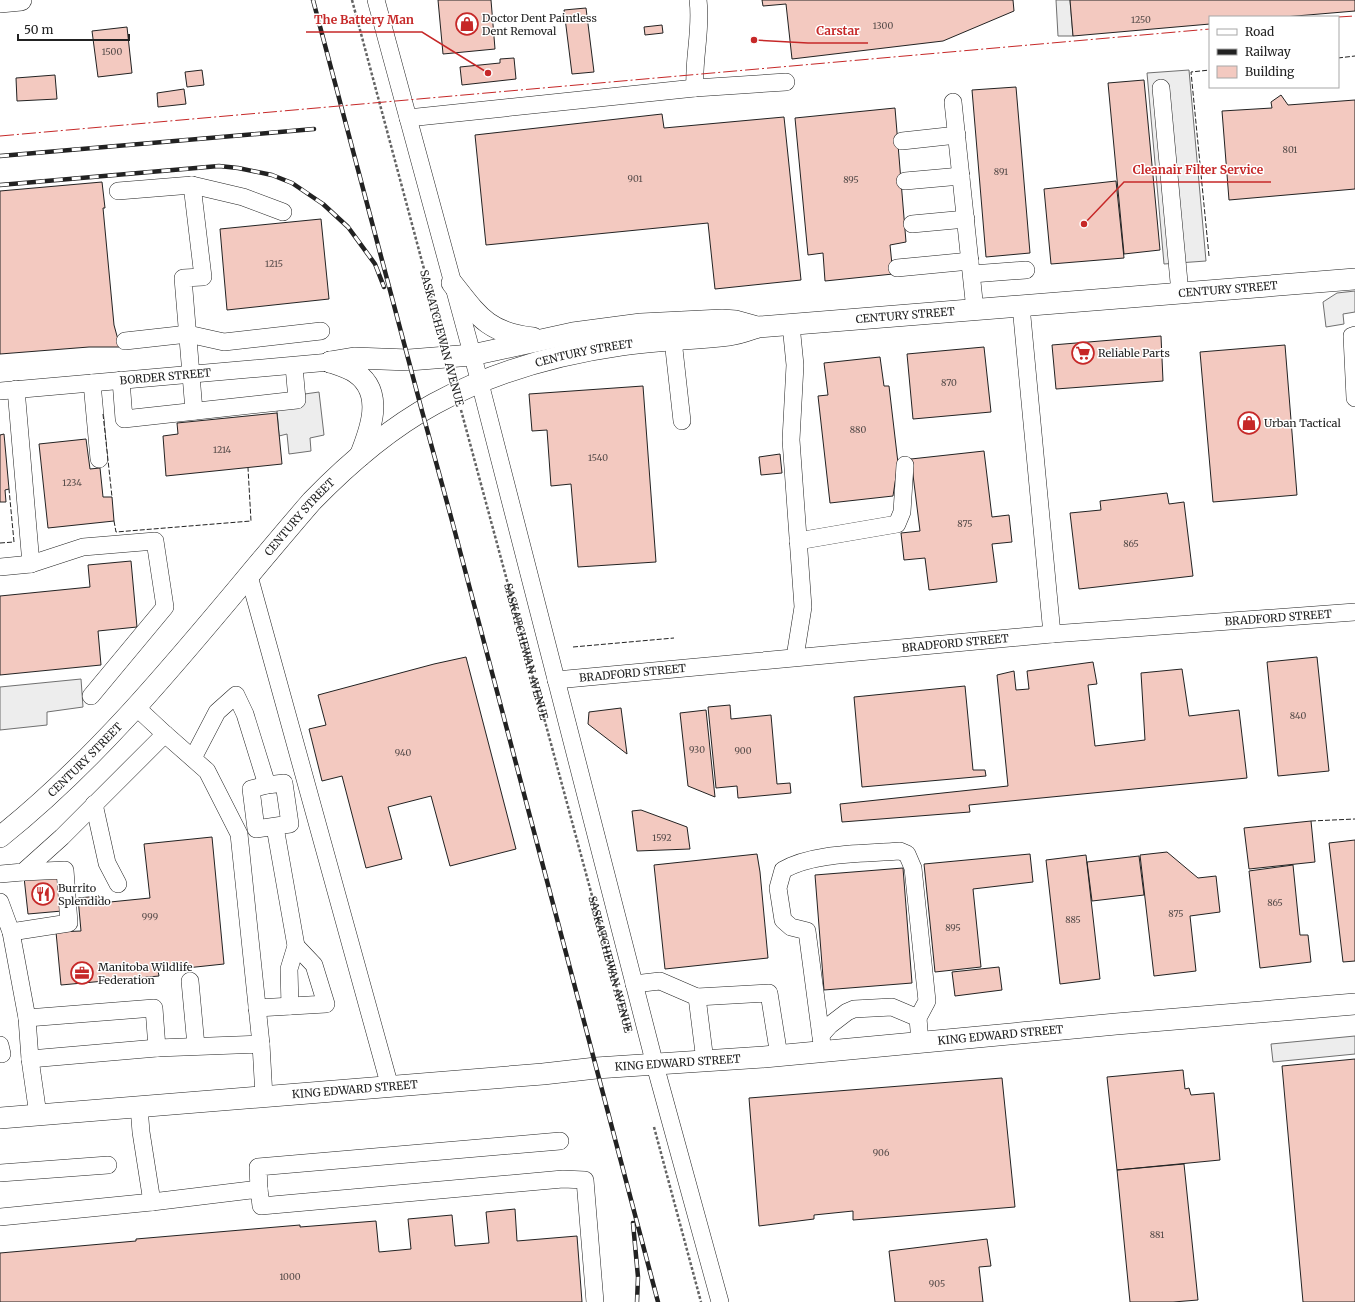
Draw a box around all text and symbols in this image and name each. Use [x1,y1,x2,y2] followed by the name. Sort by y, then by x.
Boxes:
[306,8,422,32] callout: The Battery Man
[454,11,480,37] shop icon: Doctor Dent Paintless Dent Removal
[482,11,597,38] place label: Doctor Dent Paintless Dent Removal
[314,12,414,27] text: The Battery Man
[1131,14,1151,25] house number: 1250
[18,16,129,42] scale bar
[1209,16,1339,88] legend
[808,19,868,43] callout: Carstar
[873,20,893,31] house number: 1300
[24,22,53,37] text: 50 m
[816,23,860,38] text: Carstar
[1245,24,1274,39] text: Road
[1245,44,1291,59] text: Railway
[102,46,122,57] house number: 1500
[1245,64,1295,79] text: Building
[1283,144,1297,155] house number: 801
[1124,158,1271,182] callout: Cleanair Filter Service
[1133,162,1264,177] text: Cleanair Filter Service
[994,166,1008,177] house number: 891
[628,173,642,184] house number: 901
[843,174,859,185] house number: 895
[265,258,283,269] house number: 1215
[417,268,467,408] street label: SASKATCHEWAN AVENUE
[1178,278,1279,300] street label: CENTURY STREET
[855,304,956,326] street label: CENTURY STREET
[534,336,634,370] street label: CENTURY STREET
[1070,340,1096,366] supermarket icon: Reliable Parts
[1098,346,1170,360] place label: Reliable Parts
[119,365,212,387] street label: BORDER STREET
[941,377,957,388] house number: 870
[1236,410,1262,436] shop icon: Urban Tactical
[1264,416,1342,430] place label: Urban Tactical
[850,424,866,435] house number: 880
[213,444,232,455] house number: 1214
[588,452,608,463] house number: 1540
[261,475,338,559] street label: CENTURY STREET
[62,477,82,488] house number: 1234
[957,518,973,529] house number: 875
[1123,538,1139,549] house number: 865
[501,582,551,721] street label: SASKATCHEWAN AVENUE
[1224,607,1333,628] street label: BRADFORD STREET
[901,631,1010,655] street label: BRADFORD STREET
[579,661,687,685] street label: BRADFORD STREET
[1290,710,1306,721] house number: 840
[45,719,125,800] street label: CENTURY STREET
[689,744,705,755] house number: 930
[734,745,752,756] house number: 900
[395,747,411,758] house number: 940
[652,832,672,843] house number: 1592
[30,881,56,907] restaurant icon: Burrito Splendido
[58,881,111,908] place label: Burrito Splendido
[585,894,636,1034] street label: SASKATCHEWAN AVENUE
[1267,897,1283,908] house number: 865
[1168,908,1184,919] house number: 875
[142,911,158,922] house number: 999
[1065,914,1081,925] house number: 885
[945,922,961,933] house number: 895
[69,960,95,986] office icon: Manitoba Wildlife Federation
[98,960,193,987] place label: Manitoba Wildlife Federation
[937,1022,1064,1048] street label: KING EDWARD STREET
[614,1052,741,1074] street label: KING EDWARD STREET
[291,1077,419,1101] street label: KING EDWARD STREET
[873,1147,890,1158] house number: 906
[1150,1229,1164,1240] house number: 881
[279,1271,301,1282] house number: 1000
[929,1278,945,1289] house number: 905

